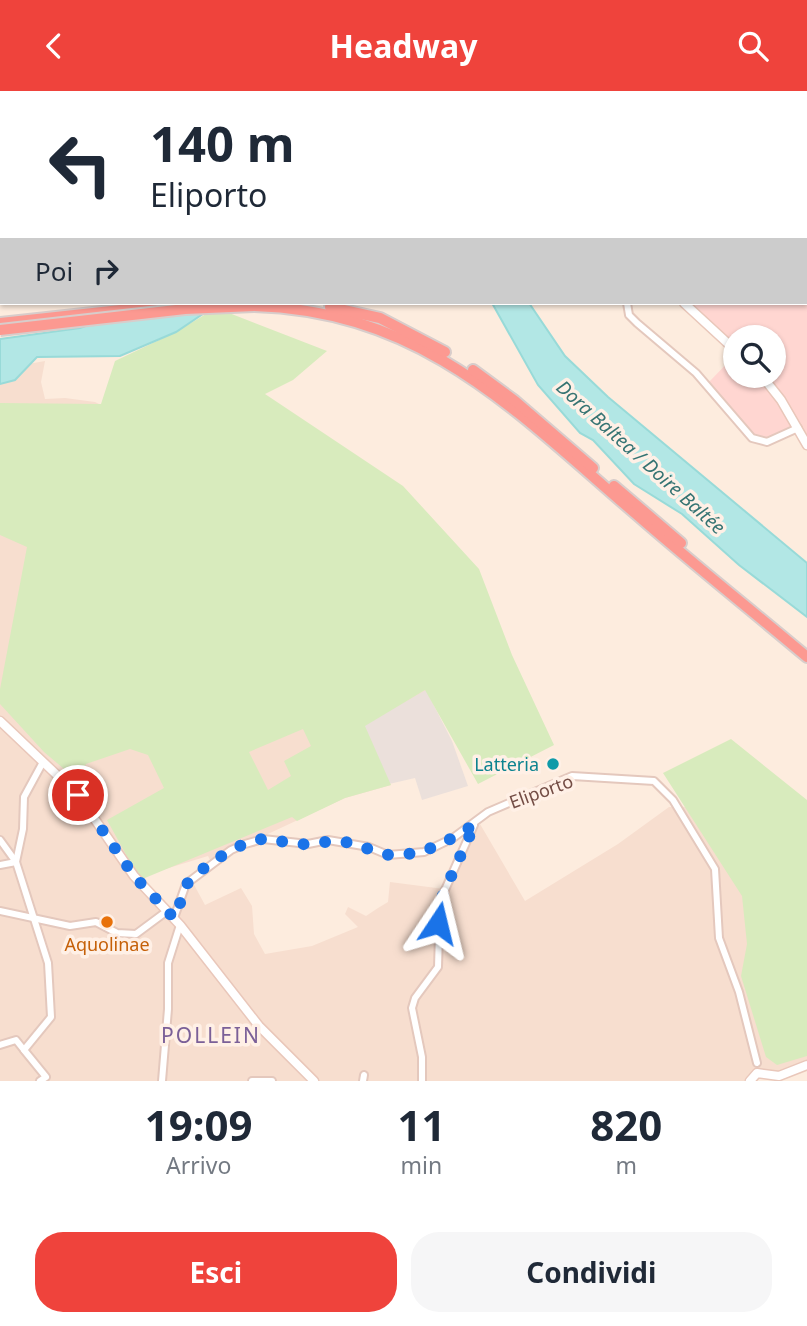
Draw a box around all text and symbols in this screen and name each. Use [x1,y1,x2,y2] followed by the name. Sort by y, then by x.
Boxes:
[330,24,477,67] text: Headway
[35,27,73,65] icon: back
[734,27,772,65] icon: search
[150,110,295,176] text: 140 m
[35,119,126,210] icon: left
[150,173,267,216] text: Eliporto
[87,252,125,290] icon: right
[35,253,73,289] text: Poi
[723,325,786,388] map controls
[723,325,786,388] button: search
[551,374,731,540] water label: Dora Baltea / Doire Baltée
[474,752,539,776] place label: Latteria
[545,756,561,772] marker: Latteria
[48,765,108,825] pin
[506,768,576,814] street label: Eliporto
[59,776,97,814] icon: arrive
[401,886,475,960] position arrow
[99,914,115,930] marker: Aquolinae
[64,932,150,956] place label: Aquolinae
[161,1021,261,1049] district label: POLLEIN
[145,1096,253,1153] text: 19:09
[397,1096,445,1153] text: 11
[590,1096,662,1153] text: 820
[166,1149,231,1181] text: Arrivo
[401,1149,442,1181] text: min
[615,1149,637,1181] text: m
[35,1232,397,1312] button: Esci
[411,1232,772,1312] button: Condividi

